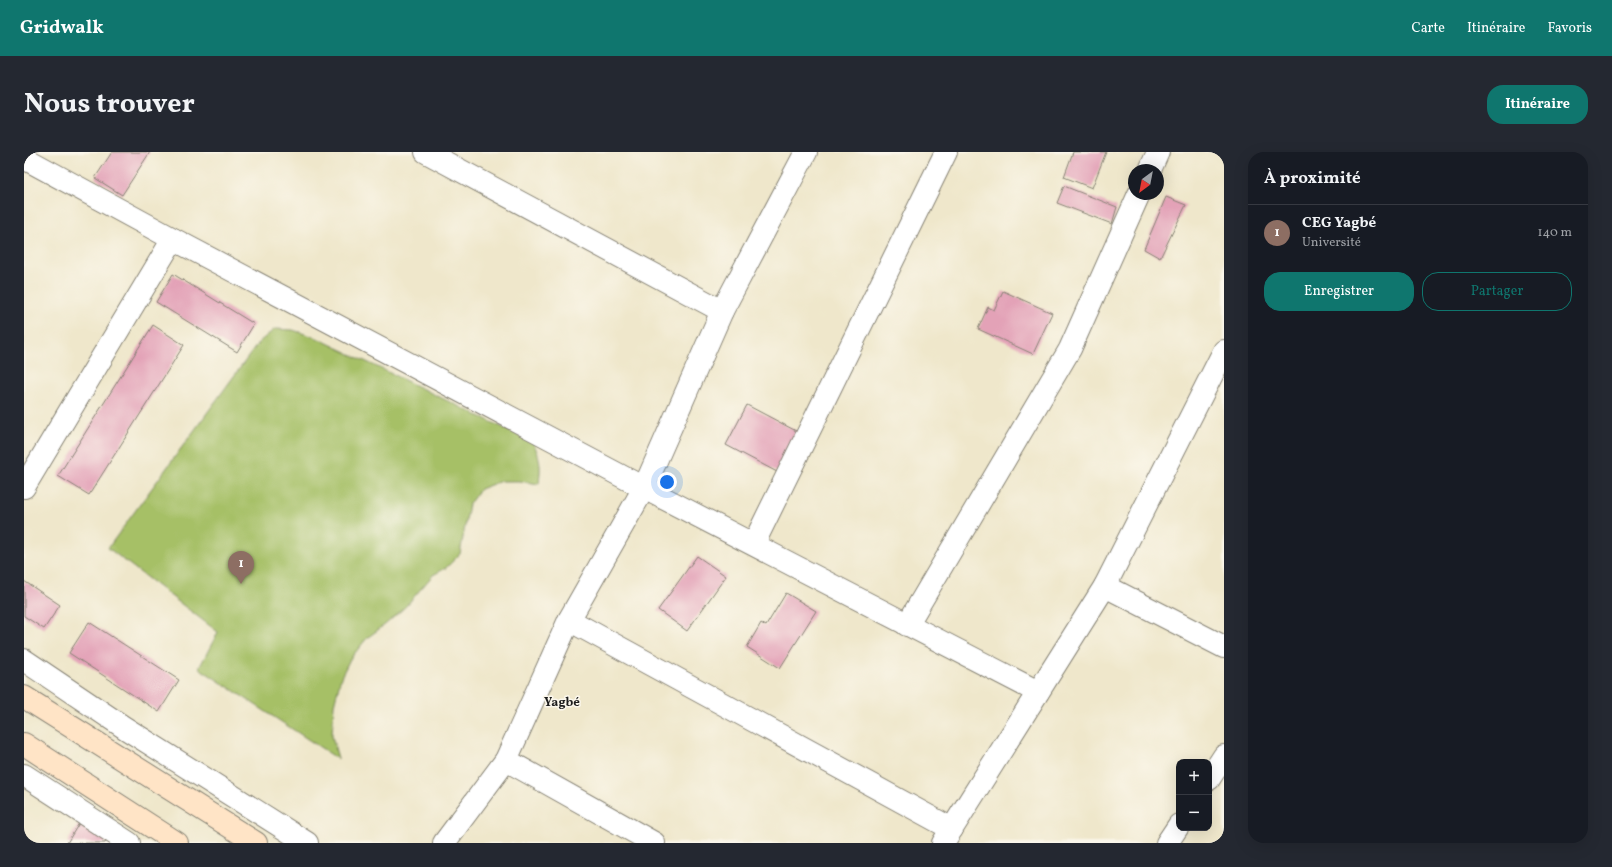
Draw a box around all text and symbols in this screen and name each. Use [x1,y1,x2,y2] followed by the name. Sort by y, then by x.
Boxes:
[20,15,104,41] text: Gridwalk
[1411,19,1445,38] text: Carte
[1467,19,1526,38] text: Itinéraire
[1548,19,1592,38] text: Favoris
[24,85,195,124] text: Nous trouver
[1487,85,1588,124] button: Itinéraire
[1128,164,1164,200] north arrow
[1264,167,1361,190] text: À proximité
[1302,213,1376,234] text: CEG Yagbé
[1274,224,1280,242] text: 1
[1538,224,1572,242] text: 140 m
[1302,234,1361,252] text: Université
[1264,272,1414,311] button: Enregistrer
[1422,272,1572,311] button: Partager
[657,472,677,492] your location
[228,551,254,584] pin: 1
[544,694,580,712] district label: Yagbé
[1176,759,1212,831] map controls
[1176,759,1212,795] button: +
[1176,795,1212,831] button: −

